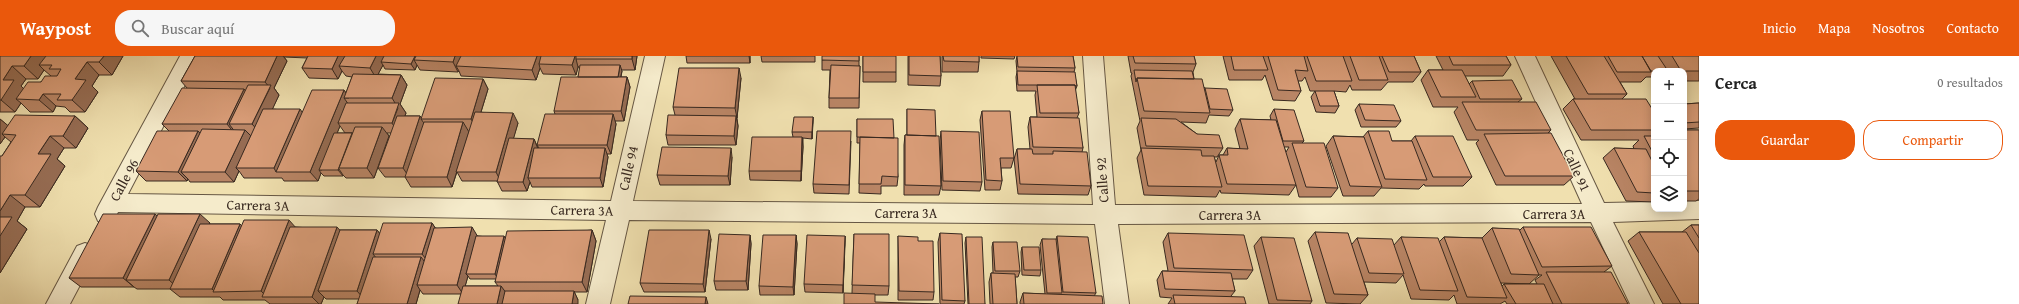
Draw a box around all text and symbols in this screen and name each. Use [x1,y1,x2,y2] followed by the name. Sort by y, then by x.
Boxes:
[115,10,395,46] search box
[20,14,91,42] text: Waypost
[129,17,151,39] icon: search
[161,18,234,39] text: Buscar aquí
[1763,18,1796,38] text: Inicio
[1818,18,1850,38] text: Mapa
[1872,18,1925,38] text: Nosotros
[1947,18,1999,38] text: Contacto
[1651,68,1687,212] map controls
[1651,68,1687,104] button: +
[1715,70,1757,95] text: Cerca
[1937,73,2003,92] text: 0 resultados
[1651,104,1687,140] button: −
[1715,120,1855,160] button: Guardar
[1863,120,2003,160] button: Compartir
[1651,140,1687,176] button: locate
[613,143,643,192] street label: Calle 94
[1558,145,1596,195] street label: Calle 91
[105,155,144,205] street label: Calle 96
[1090,157,1114,203] street label: Calle 92
[1651,176,1687,212] button: layers
[226,194,290,216] street label: Carrera 3A
[550,199,614,221] street label: Carrera 3A
[875,203,938,223] street label: Carrera 3A
[1523,204,1586,224] street label: Carrera 3A
[1199,205,1262,225] street label: Carrera 3A

